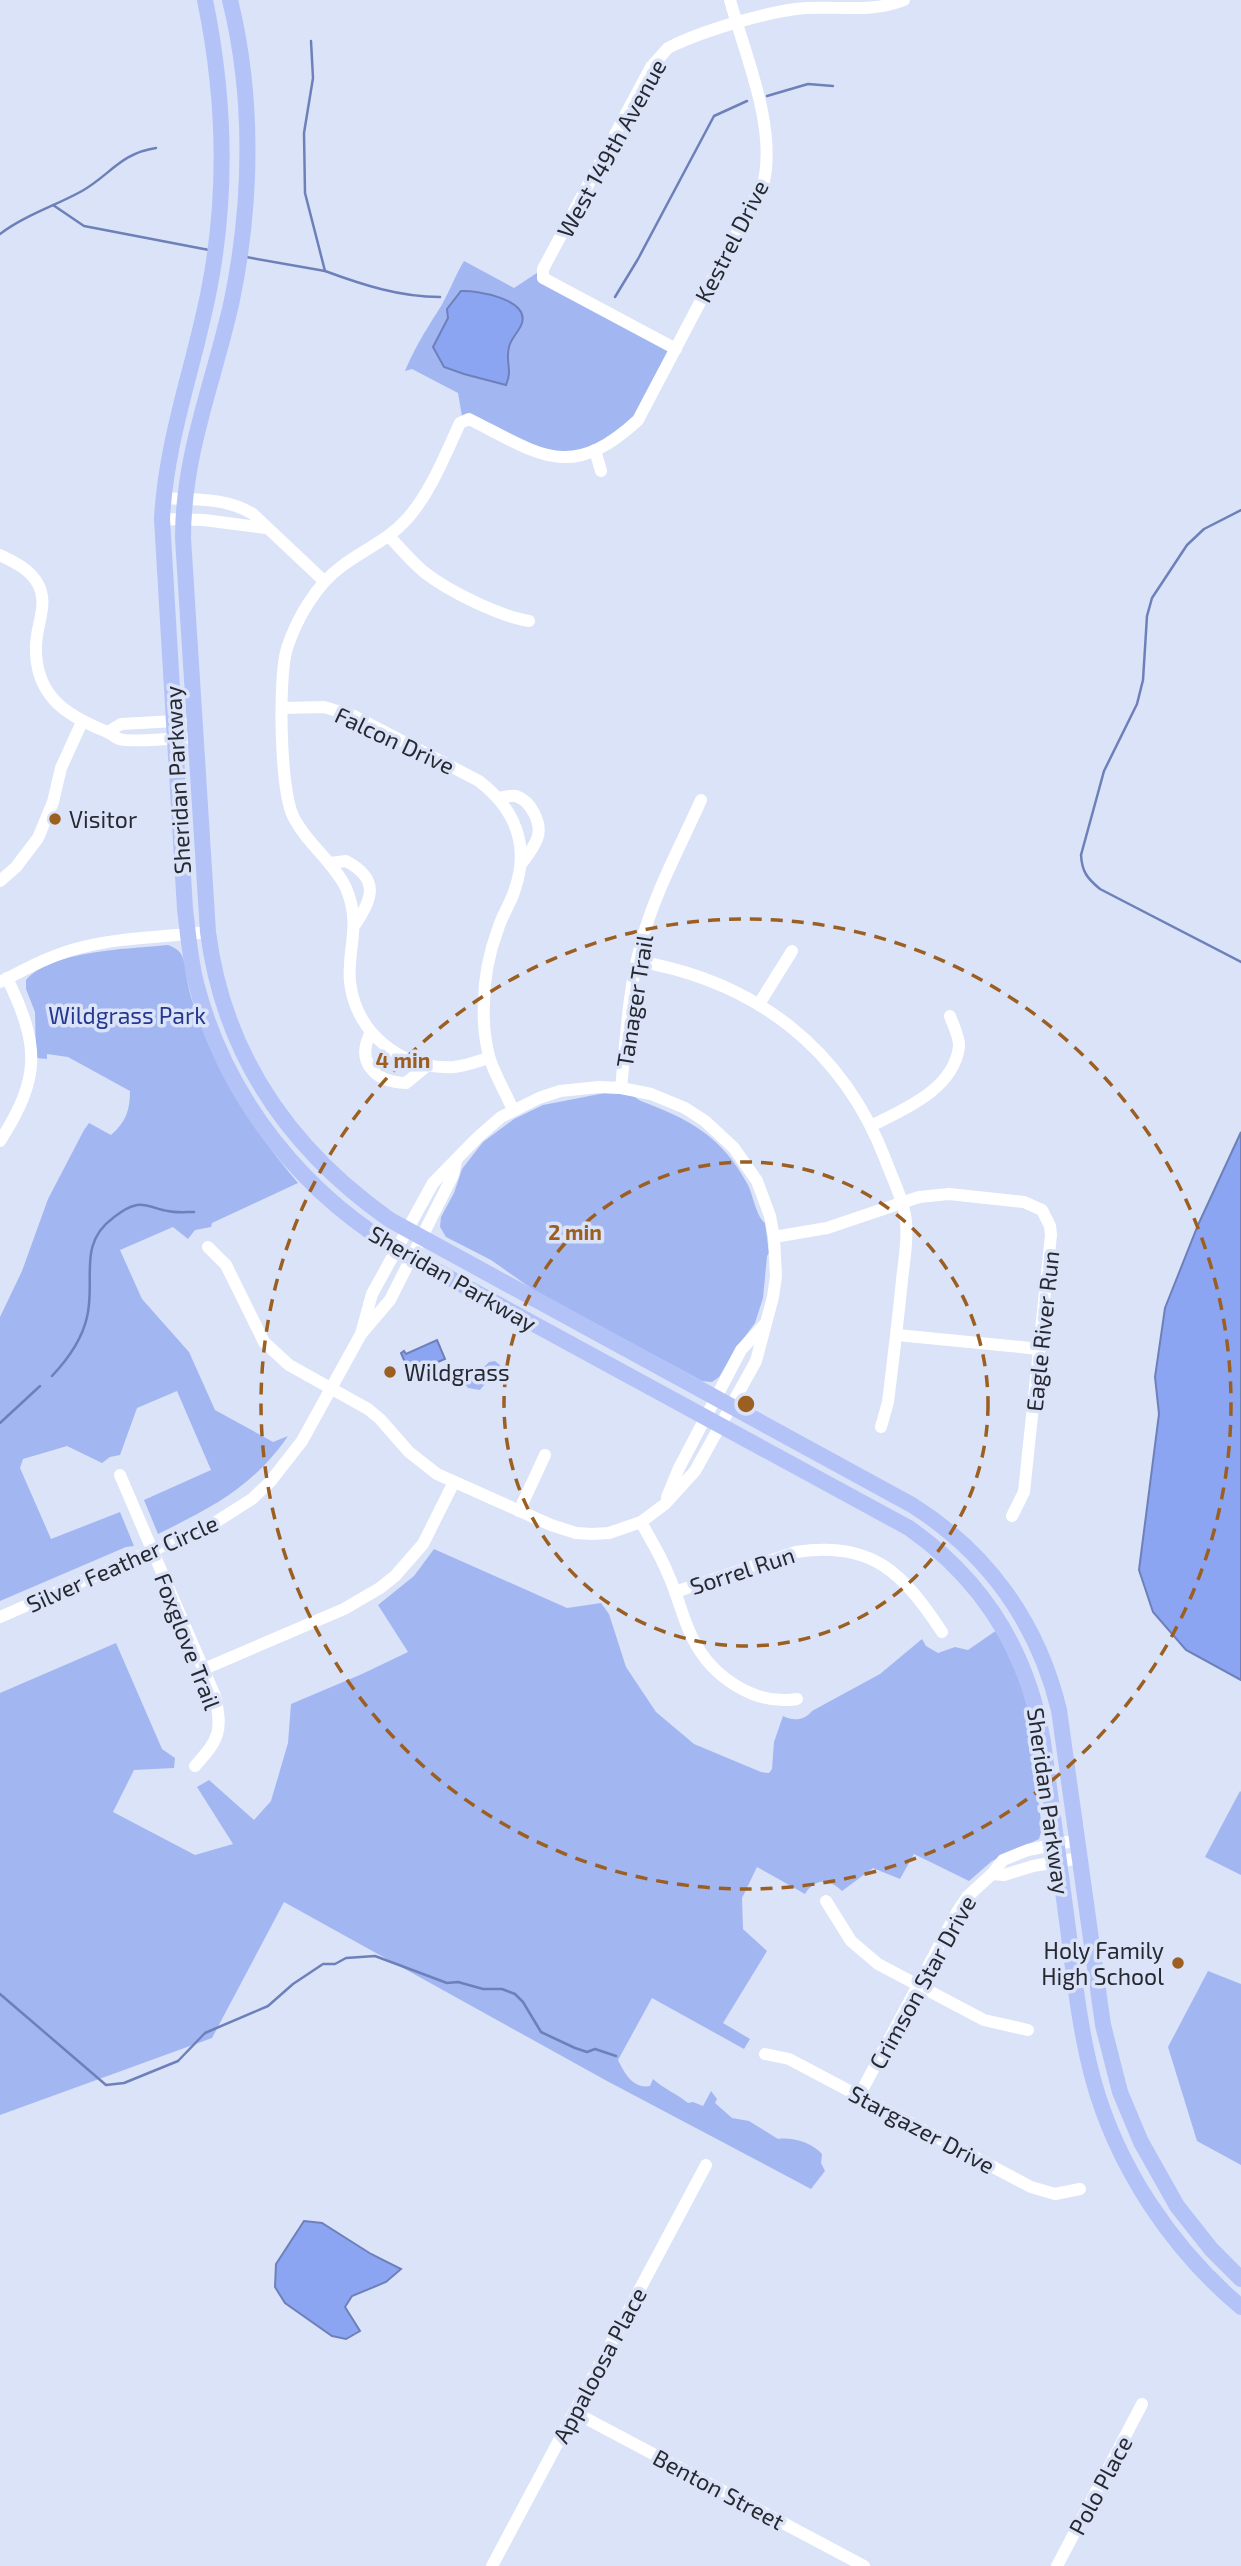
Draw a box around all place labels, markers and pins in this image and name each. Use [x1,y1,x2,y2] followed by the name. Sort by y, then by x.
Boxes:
[69,805,137,833] place label: Visitor
[47,811,63,827] marker: Visitor
[404,1358,510,1386] place label: Wildgrass
[382,1364,398,1380] marker: Wildgrass
[734,1392,758,1416] centre of rings
[1041,1936,1164,1990] place label: Holy Family High School
[1170,1955,1186,1971] marker: Holy Family High School

